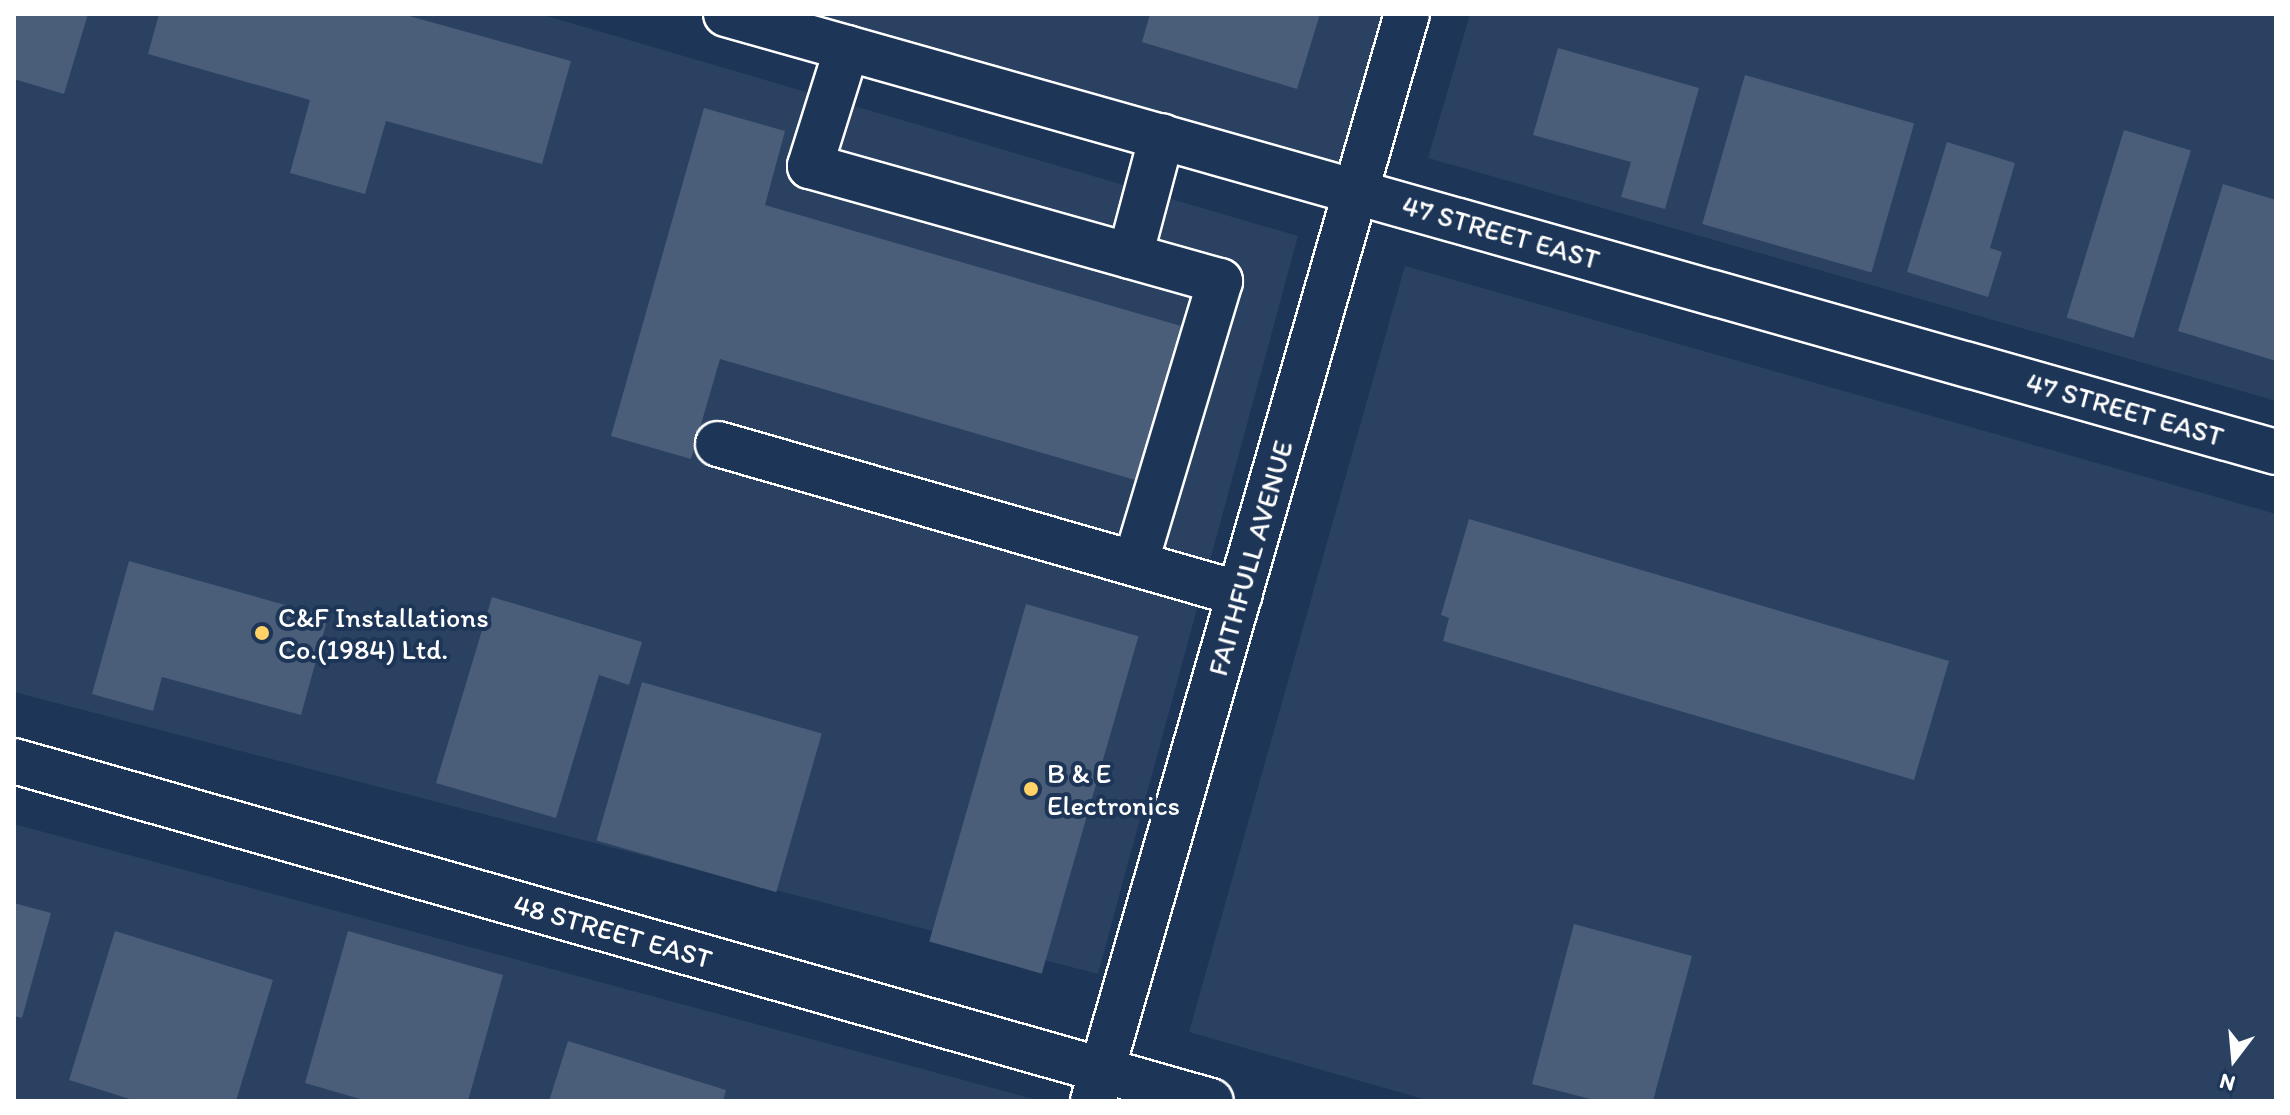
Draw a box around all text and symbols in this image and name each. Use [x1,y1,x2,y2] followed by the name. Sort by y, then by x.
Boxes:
[1398,188,1604,276] street label: 47 STREET EAST
[2022,365,2228,453] street label: 47 STREET EAST
[1200,436,1300,680] street label: FAITHFULL AVENUE
[278,600,489,666] place label: C&F Installations Co.(1984) Ltd.
[253,624,271,642] marker: C&F Installations Co.(1984) Ltd.
[1047,756,1180,822] place label: B & E Electronics
[1022,780,1040,798] marker: B & E Electronics
[510,887,716,975] street label: 48 STREET EAST
[2194,1019,2274,1099] north arrow
[2216,1068,2238,1098] text: N

